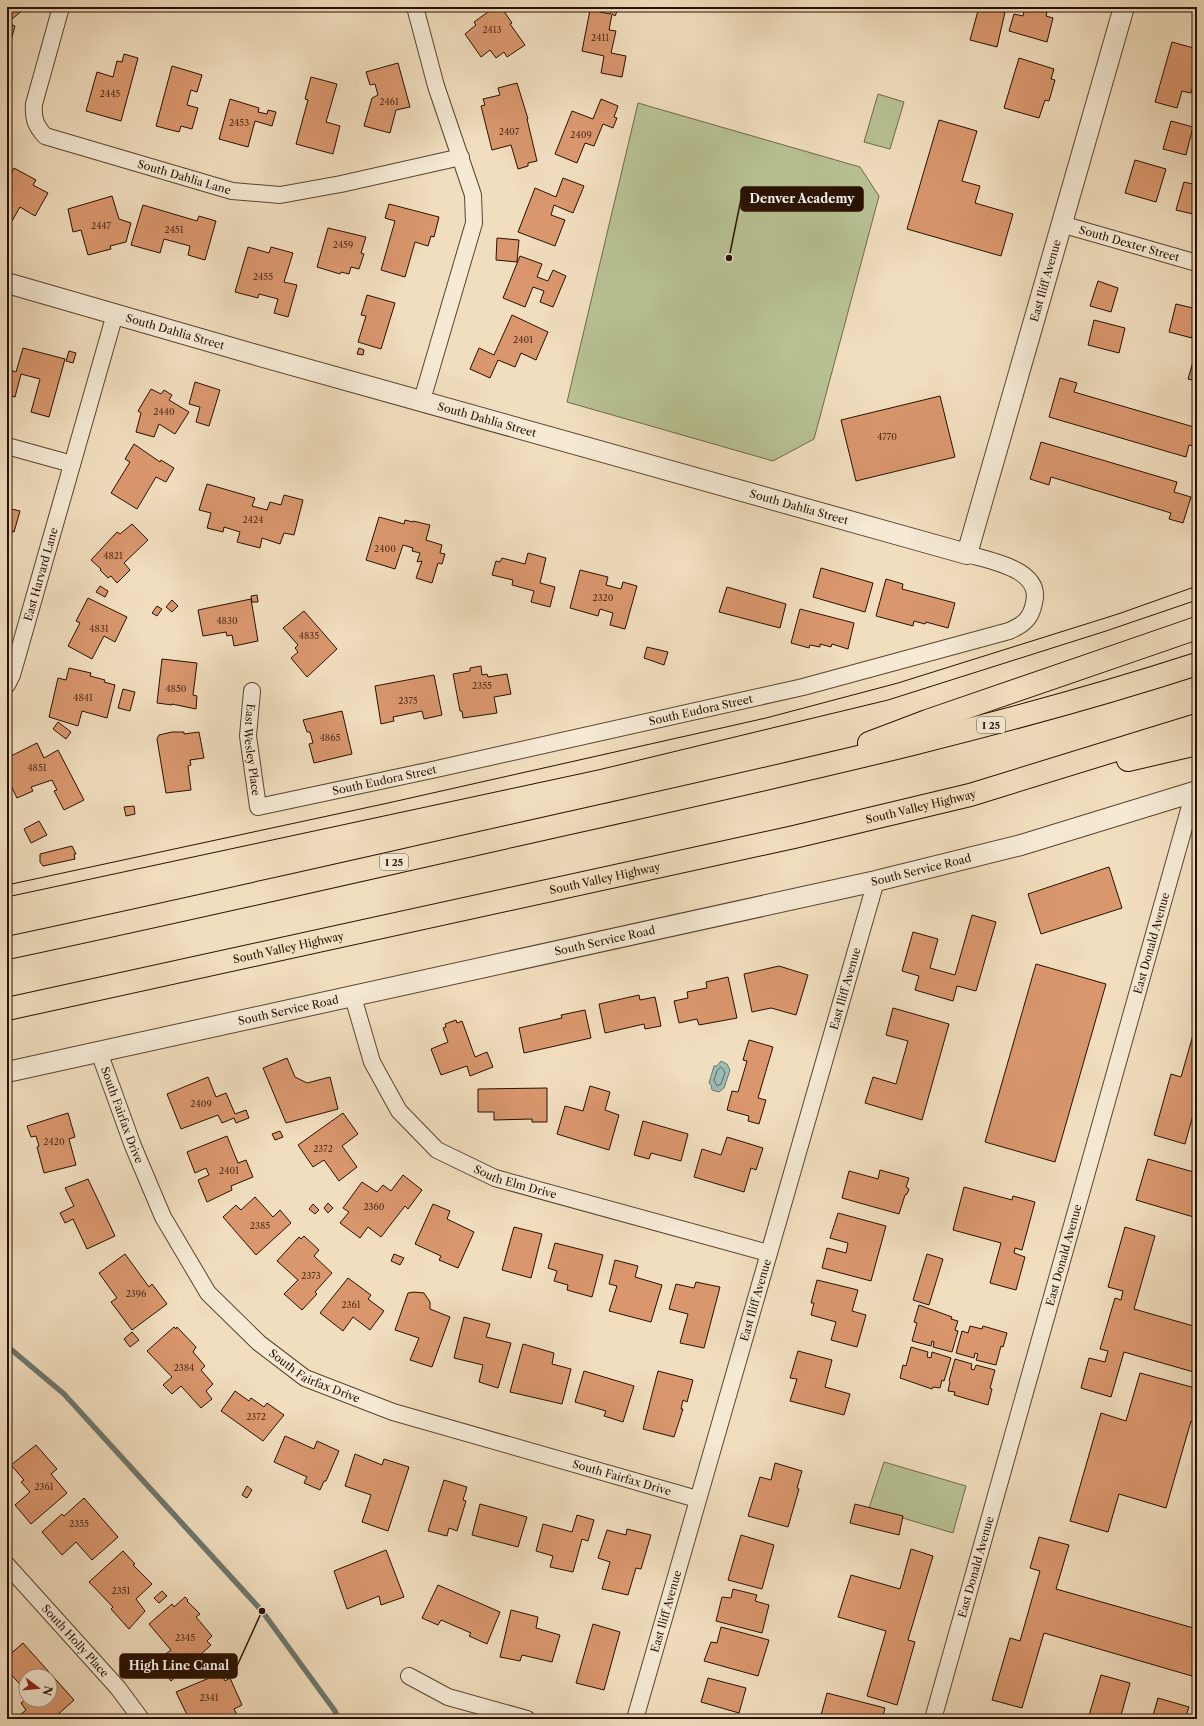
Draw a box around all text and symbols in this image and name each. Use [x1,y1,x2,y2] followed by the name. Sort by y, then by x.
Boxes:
[482,24,502,35] house number: 2413
[591,32,609,43] house number: 2411
[100,88,120,99] house number: 2445
[379,96,399,107] house number: 2461
[229,117,249,128] house number: 2453
[499,126,520,137] house number: 2407
[570,129,592,140] house number: 2409
[136,157,233,197] street label: South Dahlia Lane
[741,187,863,211] callout: Denver Academy
[750,191,855,206] text: Denver Academy
[91,220,112,231] house number: 2447
[1078,223,1181,265] street label: South Dexter Street
[164,224,184,235] house number: 2451
[1027,238,1064,323] street label: East Iliff Avenue
[333,239,353,250] house number: 2459
[253,271,273,282] house number: 2455
[124,311,226,352] street label: South Dahlia Street
[513,334,533,345] house number: 2401
[436,399,538,440] street label: South Dahlia Street
[153,406,175,417] house number: 2440
[877,431,897,442] house number: 4770
[748,486,850,527] street label: South Dahlia Street
[243,514,263,525] house number: 2424
[21,526,61,623] street label: East Harvard Lane
[374,543,396,554] house number: 2400
[103,550,123,561] house number: 4821
[592,592,614,603] house number: 2320
[216,615,238,626] house number: 4830
[89,623,109,634] house number: 4831
[299,630,319,641] house number: 4835
[472,680,492,691] house number: 2355
[165,683,187,694] house number: 4850
[647,691,754,728] street label: South Eudora Street
[73,692,93,703] house number: 4841
[398,695,418,706] house number: 2375
[241,703,263,797] street label: East Wesley Place
[977,717,1005,733] road number: I 25
[320,732,340,743] house number: 4865
[27,762,47,773] house number: 4851
[331,762,438,798] street label: South Eudora Street
[864,786,979,827] street label: South Valley Highway
[870,851,973,889] street label: South Service Road
[380,854,408,870] road number: I 25
[548,859,662,897] street label: South Valley Highway
[1130,891,1172,996] street label: East Donald Avenue
[553,923,657,958] street label: South Service Road
[232,928,346,966] street label: South Valley Highway
[827,946,864,1031] street label: East Iliff Avenue
[237,992,340,1028] street label: South Service Road
[98,1065,146,1165] street label: South Fairfax Drive
[190,1098,212,1109] house number: 2409
[43,1136,65,1147] house number: 2420
[313,1143,333,1154] house number: 2372
[471,1162,558,1202] street label: South Elm Drive
[219,1165,239,1176] house number: 2401
[363,1201,385,1212] house number: 2360
[1043,1203,1085,1307] street label: East Donald Avenue
[250,1220,270,1231] house number: 2385
[737,1257,774,1343] street label: East Iliff Avenue
[301,1270,321,1281] house number: 2373
[126,1288,146,1299] house number: 2396
[341,1299,361,1310] house number: 2361
[266,1346,362,1406] street label: South Fairfax Drive
[174,1362,194,1373] house number: 2384
[246,1411,266,1422] house number: 2372
[571,1457,673,1498] street label: South Fairfax Drive
[34,1481,54,1492] house number: 2361
[955,1514,997,1619] street label: East Donald Avenue
[69,1518,89,1529] house number: 2355
[647,1569,684,1654] street label: East Iliff Avenue
[112,1585,131,1596] house number: 2351
[39,1601,112,1680] street label: South Holly Place
[175,1632,195,1643] house number: 2345
[120,1654,237,1678] callout: High Line Canal
[129,1658,229,1673] text: High Line Canal
[18,1668,58,1708] north arrow
[39,1684,56,1698] text: N
[199,1692,219,1703] house number: 2341

